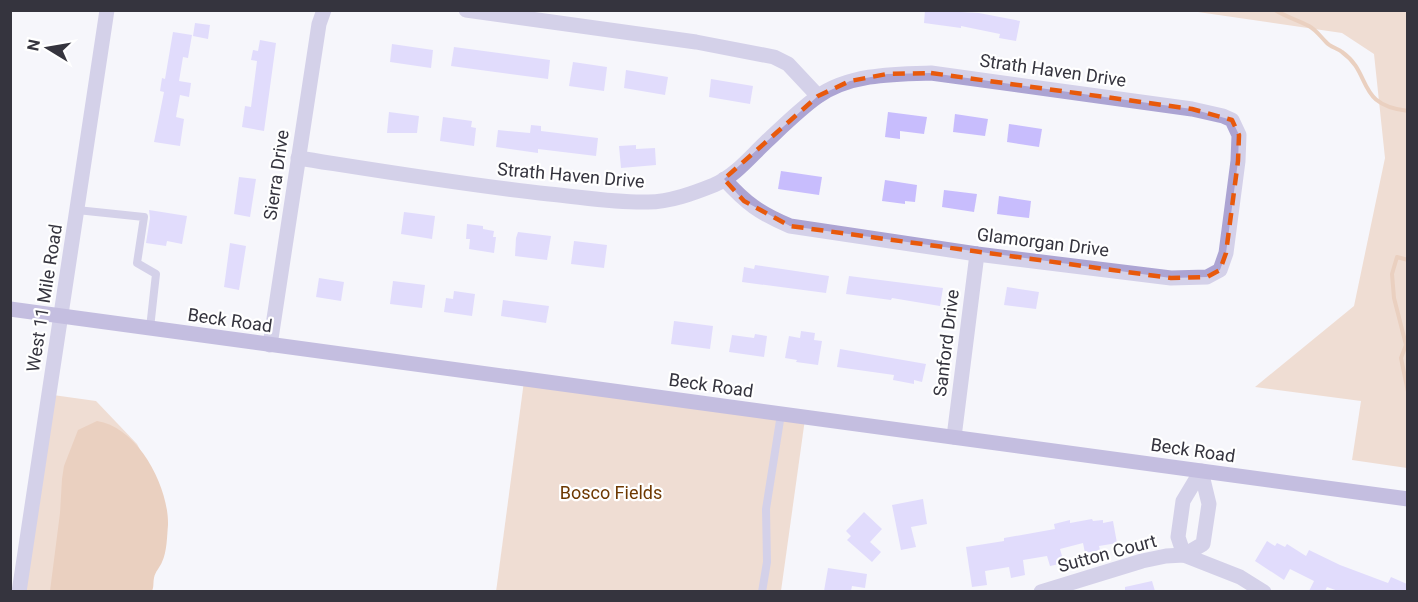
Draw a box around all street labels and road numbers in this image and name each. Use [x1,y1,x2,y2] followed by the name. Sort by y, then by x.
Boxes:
[978,49,1128,91] street label: Strath Haven Drive
[259,128,293,222] street label: Sierra Drive
[496,158,646,192] street label: Strath Haven Drive
[22,223,66,373] street label: West 11 Mile Road
[976,223,1110,261] street label: Glamorgan Drive
[929,288,963,398] street label: Sanford Drive
[186,304,274,336] street label: Beck Road
[667,369,755,401] street label: Beck Road
[1149,434,1237,466] street label: Beck Road
[1055,530,1159,576] street label: Sutton Court

